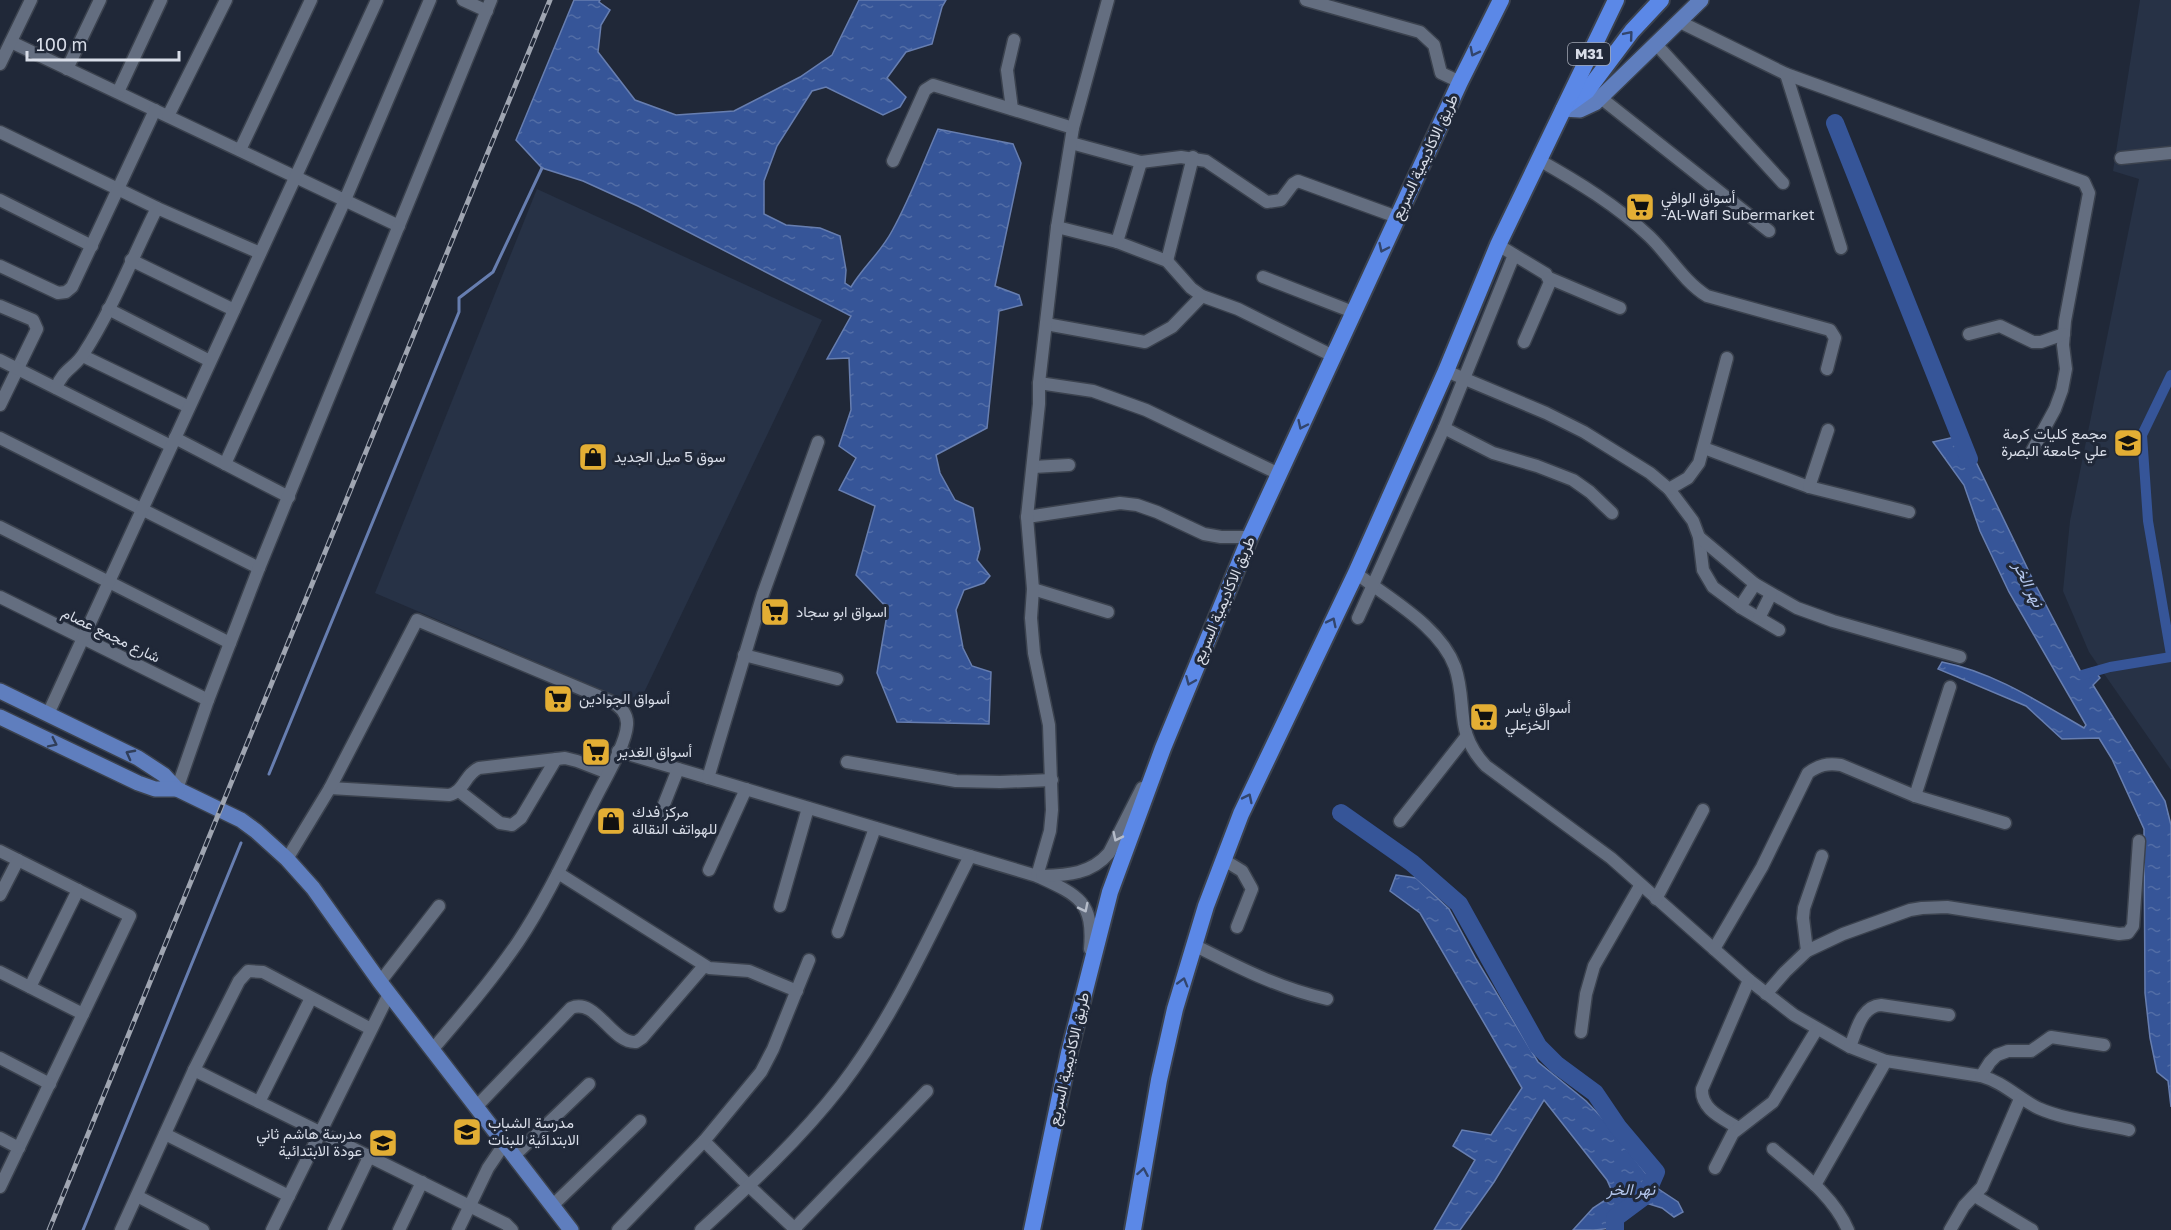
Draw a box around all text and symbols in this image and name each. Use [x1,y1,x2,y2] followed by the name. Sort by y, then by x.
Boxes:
[27,24,178,62] scale bar
[1622,31,1633,42] one-way arrow
[36,33,87,55] text: 100 m
[1568,43,1610,65] road number: M31
[1470,46,1482,57] one-way arrow
[1387,91,1464,223] street label: طريق الاكاديمية السريع
[1661,188,1815,223] place label: أسواق الوافي -Al-Wafi Subermarket
[1624,191,1656,223] supermarket icon: أسواق الوافي -Al-Wafi Subermarket
[1379,241,1391,252] one-way arrow
[1297,419,1309,430] one-way arrow
[2001,424,2107,464] place label: مجمع كليات كرمة علي جامعة البصرة
[2112,427,2144,459] school or university icon: مجمع كليات كرمة علي جامعة البصرة
[577,441,609,473] shop icon: سوق 5 ميل الجديد
[614,447,726,466] place label: سوق 5 ميل الجديد
[1188,533,1261,667] street label: طريق الاكاديمية السريع
[2008,557,2049,612] water label: نهر الخر
[759,596,791,628] supermarket icon: اسواق ابو سجاد
[796,602,887,621] place label: اسواق ابو سجاد
[58,603,164,668] street label: شارع مجمع عصام
[1325,618,1337,629] one-way arrow
[1185,675,1197,686] one-way arrow
[542,683,574,715] supermarket icon: أسواق الجوادين
[579,689,670,709] place label: أسواق الجوادين
[1504,698,1571,738] place label: أسواق ياسر الخزعلي
[1468,701,1500,733] supermarket icon: أسواق ياسر الخزعلي
[46,735,57,747] one-way arrow
[580,736,612,768] supermarket icon: أسواق الغدير
[616,742,692,761] place label: أسواق الغدير
[126,750,136,761] one-way arrow
[1241,794,1253,805] one-way arrow
[632,802,717,838] place label: مركز فدك للهواتف النقالة
[595,805,627,837] shop icon: مركز فدك للهواتف النقالة
[1112,831,1124,842] one-way arrow
[1077,902,1089,913] one-way arrow
[1176,977,1188,987] one-way arrow
[1044,990,1095,1128] street label: طريق الاكاديمية السريع
[488,1113,579,1149] place label: مدرسة الشباب الابتدائية للبنات
[451,1116,483,1148] school or university icon: مدرسة الشباب الابتدائية للبنات
[256,1124,362,1160] place label: مدرسة هاشم ثاني عودة الابتدائية
[367,1127,399,1159] school or university icon: مدرسة هاشم ثاني عودة الابتدائية
[1136,1168,1149,1178] one-way arrow
[1606,1179,1656,1200] water label: نهر الخر

